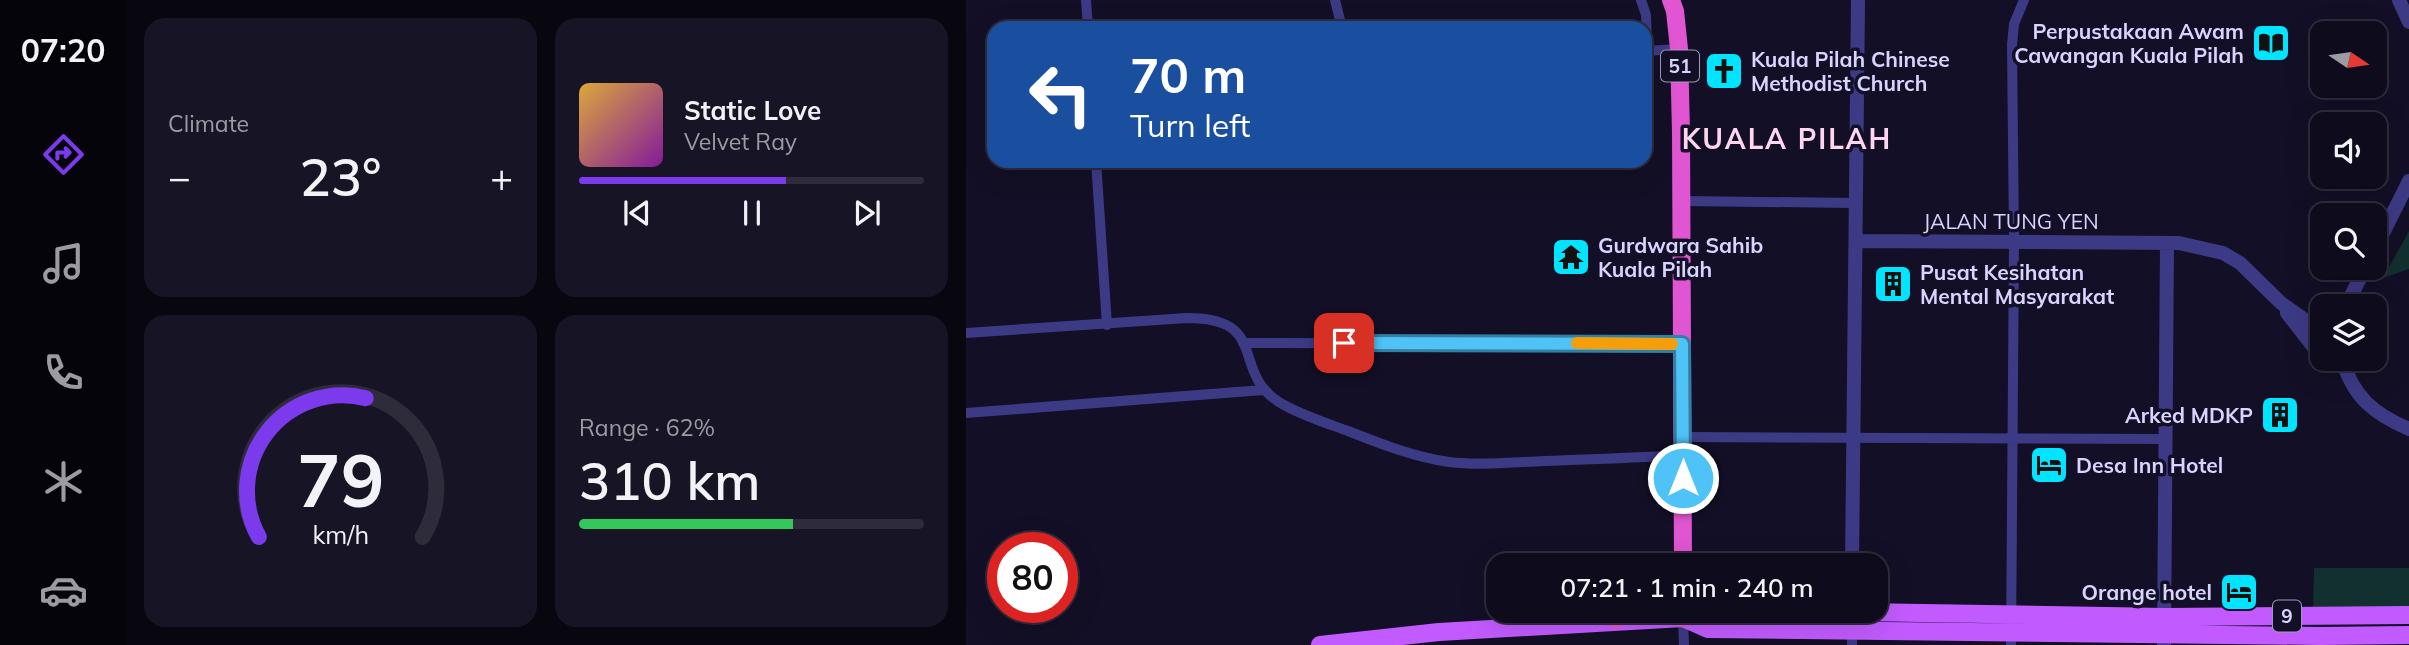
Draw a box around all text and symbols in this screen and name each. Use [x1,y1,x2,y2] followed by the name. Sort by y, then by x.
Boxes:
[2014,18,2244,68] place label: Perpustakaan Awam Cawangan Kuala Pilah
[2310,21,2387,98] north arrow
[2310,21,2387,371] map controls
[2250,22,2292,64] library icon: Perpustakaan Awam Cawangan Kuala Pilah
[21,30,105,70] text: 07:20
[1130,44,1246,105] text: 70 m
[1751,46,1950,96] place label: Kuala Pilah Chinese Methodist Church
[1015,49,1106,140] icon: left
[1661,50,1699,82] road number: 51
[1703,50,1745,92] church icon: Kuala Pilah Chinese Methodist Church
[684,94,821,127] text: Static Love
[1130,105,1250,145] text: Turn left
[168,109,249,138] text: Climate
[2310,112,2387,189] button: sound
[1682,121,1892,156] district label: KUALA PILAH
[684,127,797,156] text: Velvet Ray
[39,130,88,179] icon: directions
[300,144,381,209] text: 23°
[168,153,191,201] text: −
[490,153,513,201] text: +
[618,194,656,232] icon: previous
[733,194,771,232] icon: pause
[848,194,886,232] icon: next
[2310,203,2387,280] button: search
[1923,208,2099,234] street label: JALAN TUNG YEN
[1598,232,1763,282] place label: Gurdwara Sahib Kuala Pilah
[1550,236,1592,278] temple icon: Gurdwara Sahib Kuala Pilah
[39,239,88,288] icon: music
[1920,259,2114,309] place label: Pusat Kesihatan Mental Masyarakat
[1872,263,1914,305] building icon: Pusat Kesihatan Mental Masyarakat
[2310,294,2387,371] button: layers
[1314,313,1374,373] pin
[1325,324,1363,362] icon: arrive
[39,348,88,397] icon: phone
[2259,394,2301,436] building icon: Arked MDKP
[2125,402,2253,428] place label: Arked MDKP
[579,413,715,442] text: Range · 62%
[297,434,384,525] text: 79
[1646,441,1720,515] position arrow
[2028,444,2070,486] hotel icon: Desa Inn Hotel
[579,448,760,513] text: 310 km
[2076,452,2223,478] place label: Desa Inn Hotel
[39,457,88,506] icon: climate
[312,519,369,550] text: km/h
[987,532,1078,623] speed limit sign: 80
[39,566,88,615] icon: car
[1560,571,1814,604] text: 07:21 · 1 min · 240 m
[2218,571,2260,613] hotel icon: Orange hotel
[2081,579,2212,605] place label: Orange hotel
[2273,600,2301,632] road number: 9

